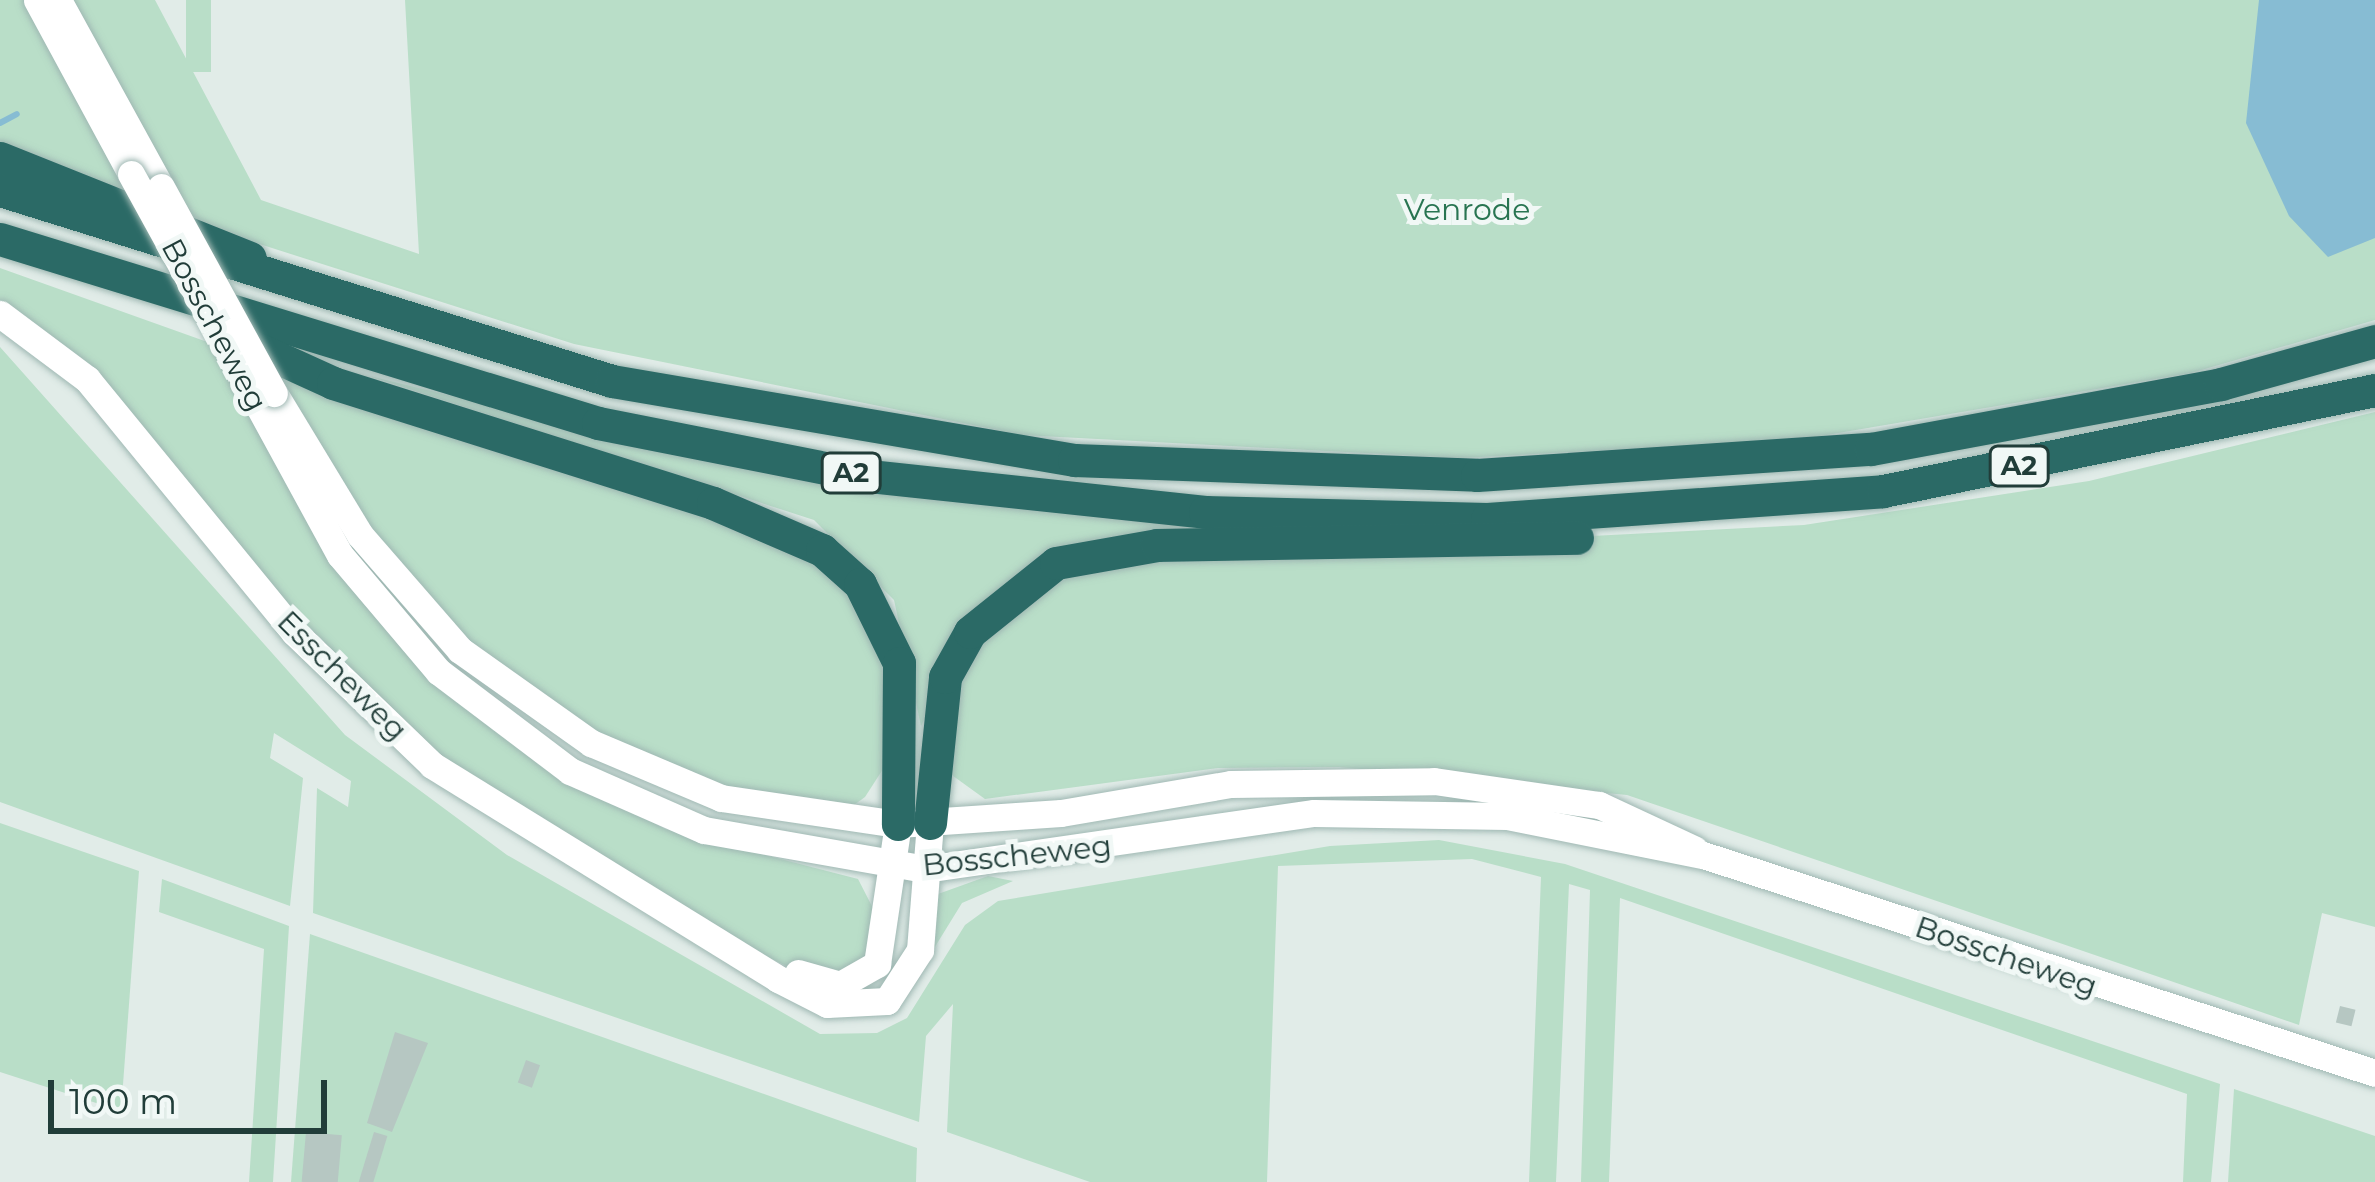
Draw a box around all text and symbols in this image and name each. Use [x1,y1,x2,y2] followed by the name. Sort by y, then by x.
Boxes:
[1404,192,1530,228] park label: Venrode
[153,233,275,417] street label: Bosscheweg
[1986,445,2052,487] road number: A2
[818,452,884,494] road number: A2
[270,604,414,748] street label: Esscheweg
[921,828,1113,884] street label: Bosscheweg
[1910,909,2102,1005] street label: Bosscheweg
[54,1056,333,1130] scale bar
[69,1079,177,1123] text: 100 m

